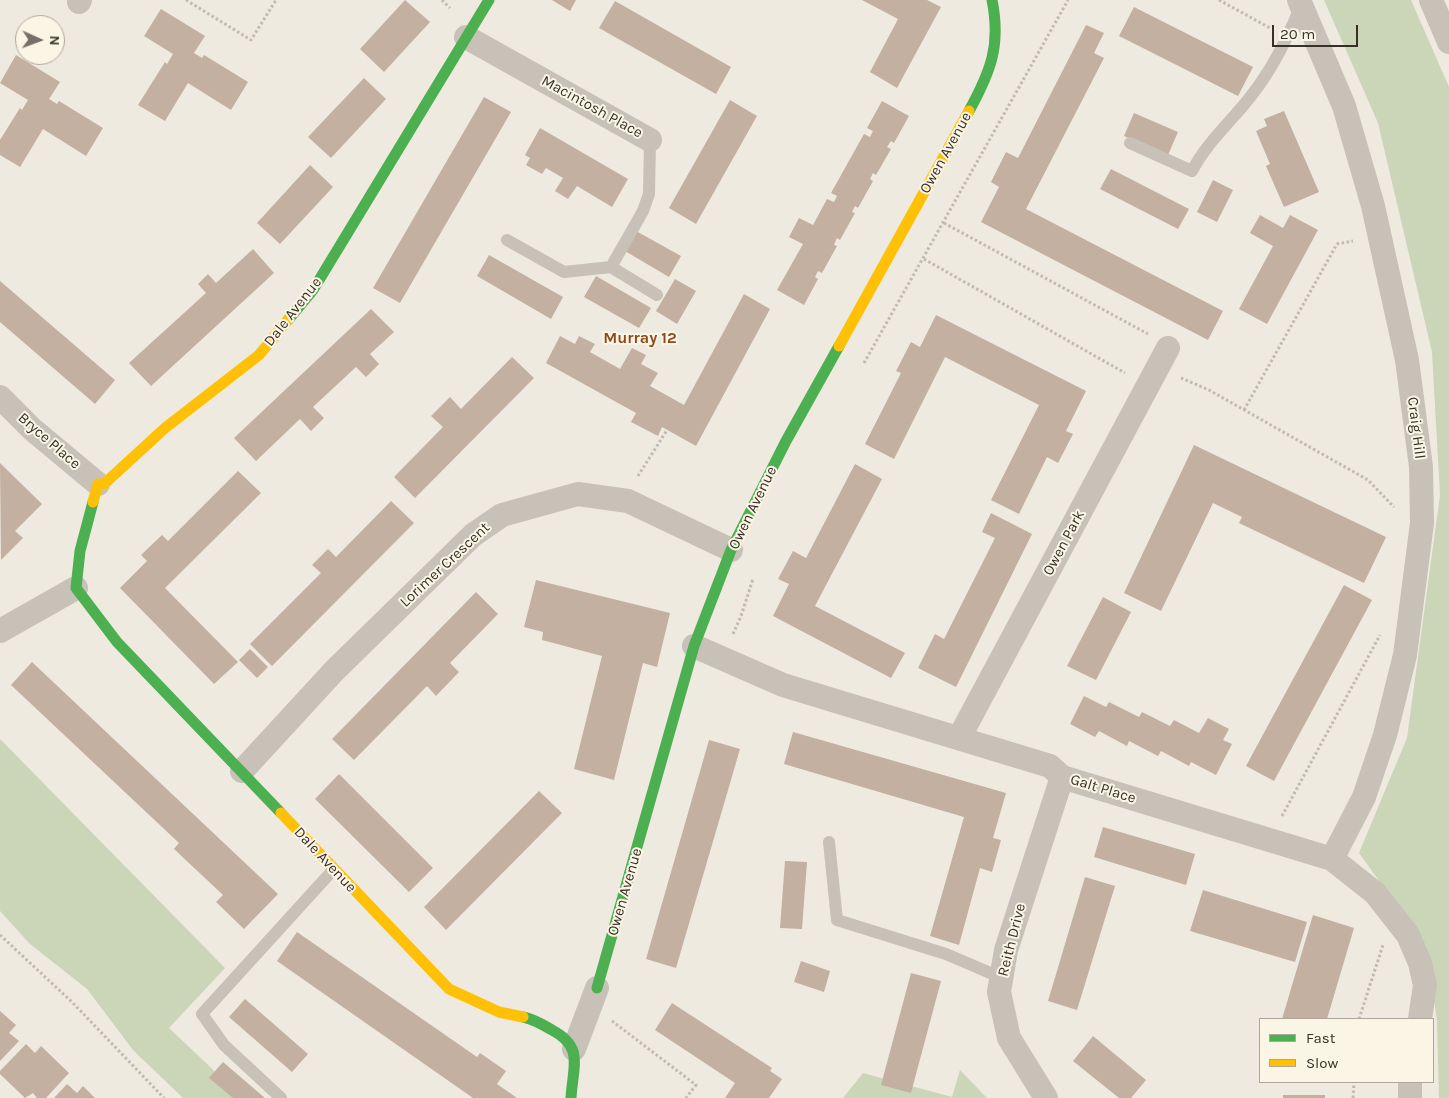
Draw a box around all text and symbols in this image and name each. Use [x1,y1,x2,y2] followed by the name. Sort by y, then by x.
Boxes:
[15,15,65,65] north arrow
[1274,15,1360,47] scale bar
[1280,25,1315,43] text: 20 m
[46,35,63,46] text: N
[538,72,646,142] street label: Macintosh Place
[916,109,976,197] street label: Owen Avenue
[260,274,326,350] street label: Dale Avenue
[603,328,677,348] district label: Murray 12
[1403,396,1429,460] street label: Craig Hill
[14,409,84,473] street label: Bryce Place
[725,464,781,552] street label: Owen Avenue
[1039,507,1089,579] street label: Owen Park
[396,519,494,611] street label: Lorimer Crescent
[1068,771,1138,807] street label: Galt Place
[290,824,360,896] street label: Dale Avenue
[604,846,646,938] street label: Owen Avenue
[994,902,1030,978] street label: Reith Drive
[1259,1018,1434,1083] legend
[1306,1029,1335,1047] text: Fast
[1306,1054,1338,1072] text: Slow

